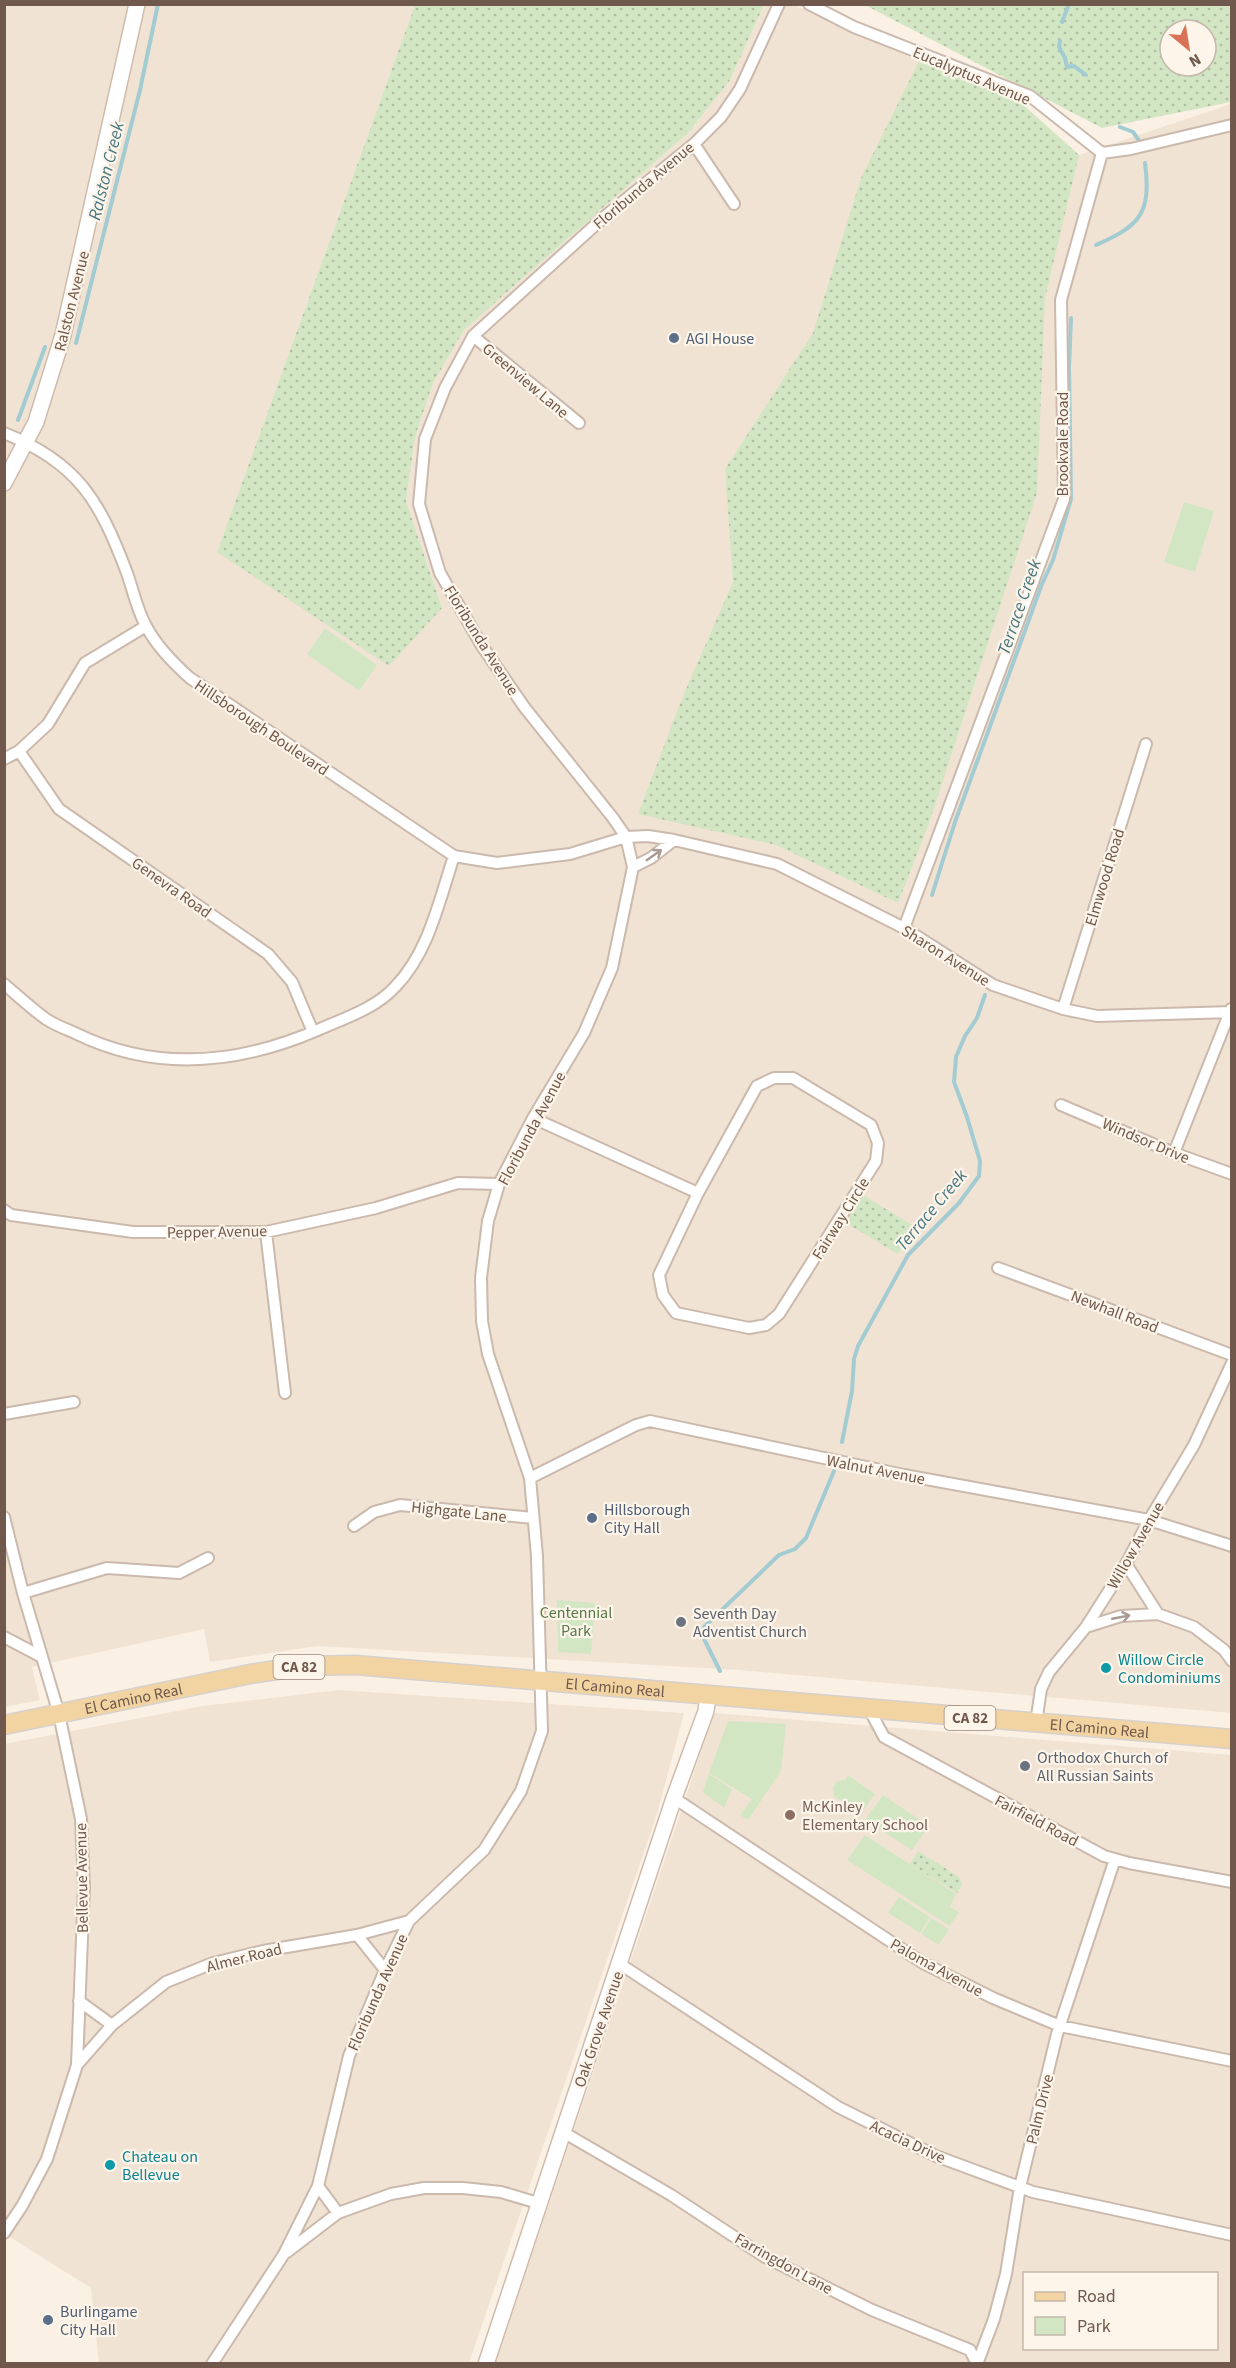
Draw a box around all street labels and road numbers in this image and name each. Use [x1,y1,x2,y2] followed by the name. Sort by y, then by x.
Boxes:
[909,41,1034,111] street label: Eucalyptus Avenue
[588,137,699,235] street label: Floribunda Avenue
[49,249,95,354] street label: Ralston Avenue
[477,338,573,423] street label: Greenview Lane
[1052,392,1074,496] street label: Brookvale Road
[438,581,524,700] street label: Floribunda Avenue
[190,675,333,781] street label: Hillsborough Boulevard
[1080,826,1130,929] street label: Elmwood Road
[127,852,216,923] street label: Genevra Road
[897,920,994,992] street label: Sharon Avenue
[493,1068,571,1189] street label: Floribunda Avenue
[1099,1113,1193,1169] street label: Windsor Drive
[807,1173,875,1264] street label: Fairway Circle
[167,1220,267,1244] street label: Pepper Avenue
[1068,1285,1162,1339] street label: Newhall Road
[825,1450,927,1490] street label: Walnut Avenue
[410,1496,508,1528] street label: Highgate Lane
[1102,1498,1170,1593] street label: Willow Avenue
[274,1655,324,1679] road number: CA 82
[565,1673,666,1703] street label: El Camino Real
[82,1678,184,1720] street label: El Camino Real
[944,1706,996,1730] road number: CA 82
[1049,1714,1150,1744] street label: El Camino Real
[991,1790,1082,1852] street label: Fairfield Road
[70,1823,94,1933] street label: Bellevue Avenue
[342,1930,414,2054] street label: Floribunda Avenue
[886,1933,987,2003] street label: Paloma Avenue
[204,1938,284,1978] street label: Almer Road
[569,1968,629,2090] street label: Oak Grove Avenue
[1021,2072,1059,2147] street label: Palm Drive
[866,2115,949,2169] street label: Acacia Drive
[730,2228,837,2300] street label: Farringdon Lane

